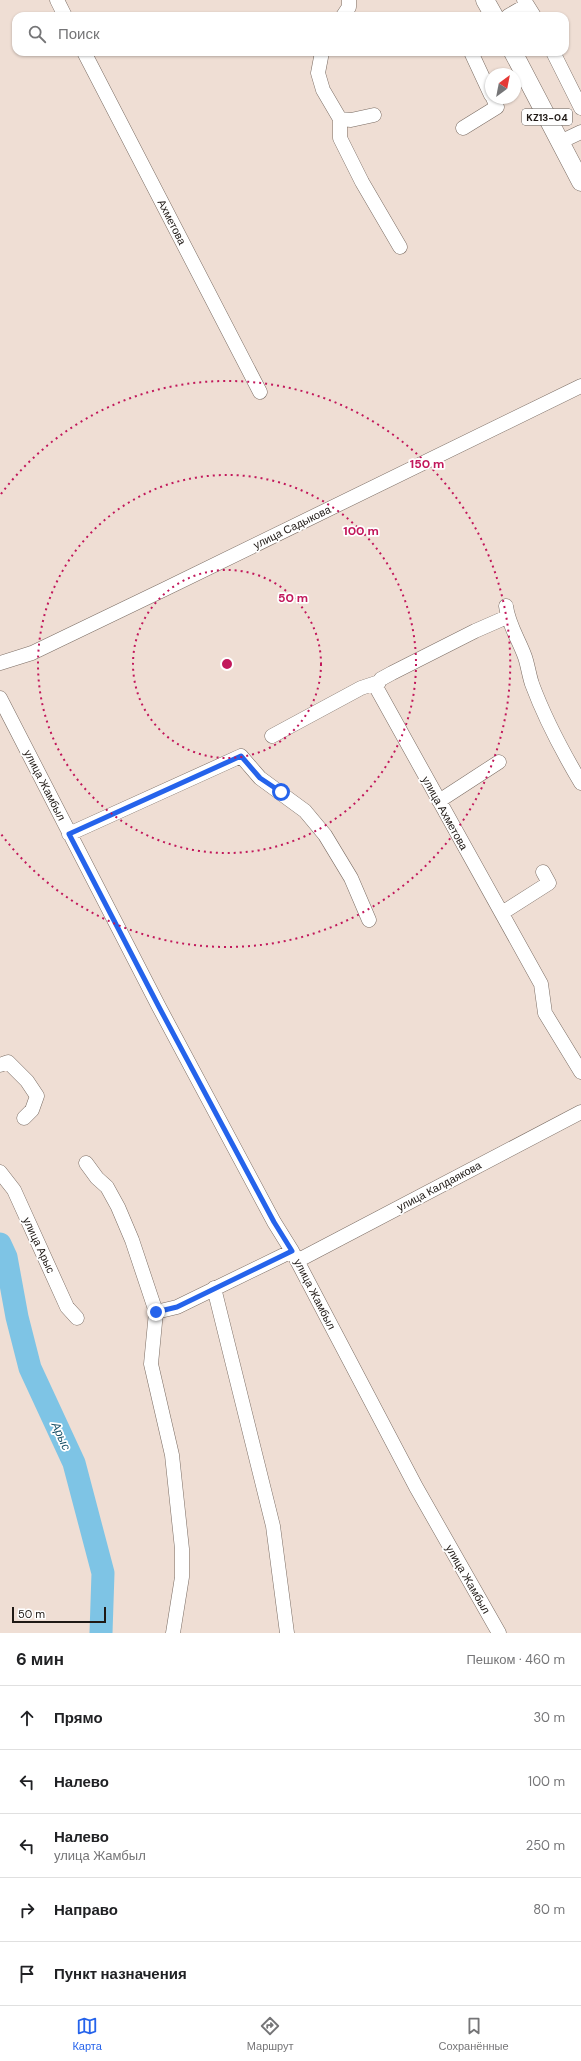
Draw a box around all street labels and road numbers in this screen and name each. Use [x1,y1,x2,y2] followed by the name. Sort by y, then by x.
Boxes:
[522,109,572,125] road number: KZ13-04
[155,197,190,248] street label: Ахметова
[251,502,334,552] street label: улица Садыкова
[21,747,69,823] street label: улица Жамбыл
[419,774,471,853] street label: улица Ахметова
[394,1157,484,1214] street label: улица Калдаякова
[20,1215,58,1276] street label: улица Арыс
[291,1256,339,1332] street label: улица Жамбыл
[443,1542,493,1616] street label: улица Жамбыл

